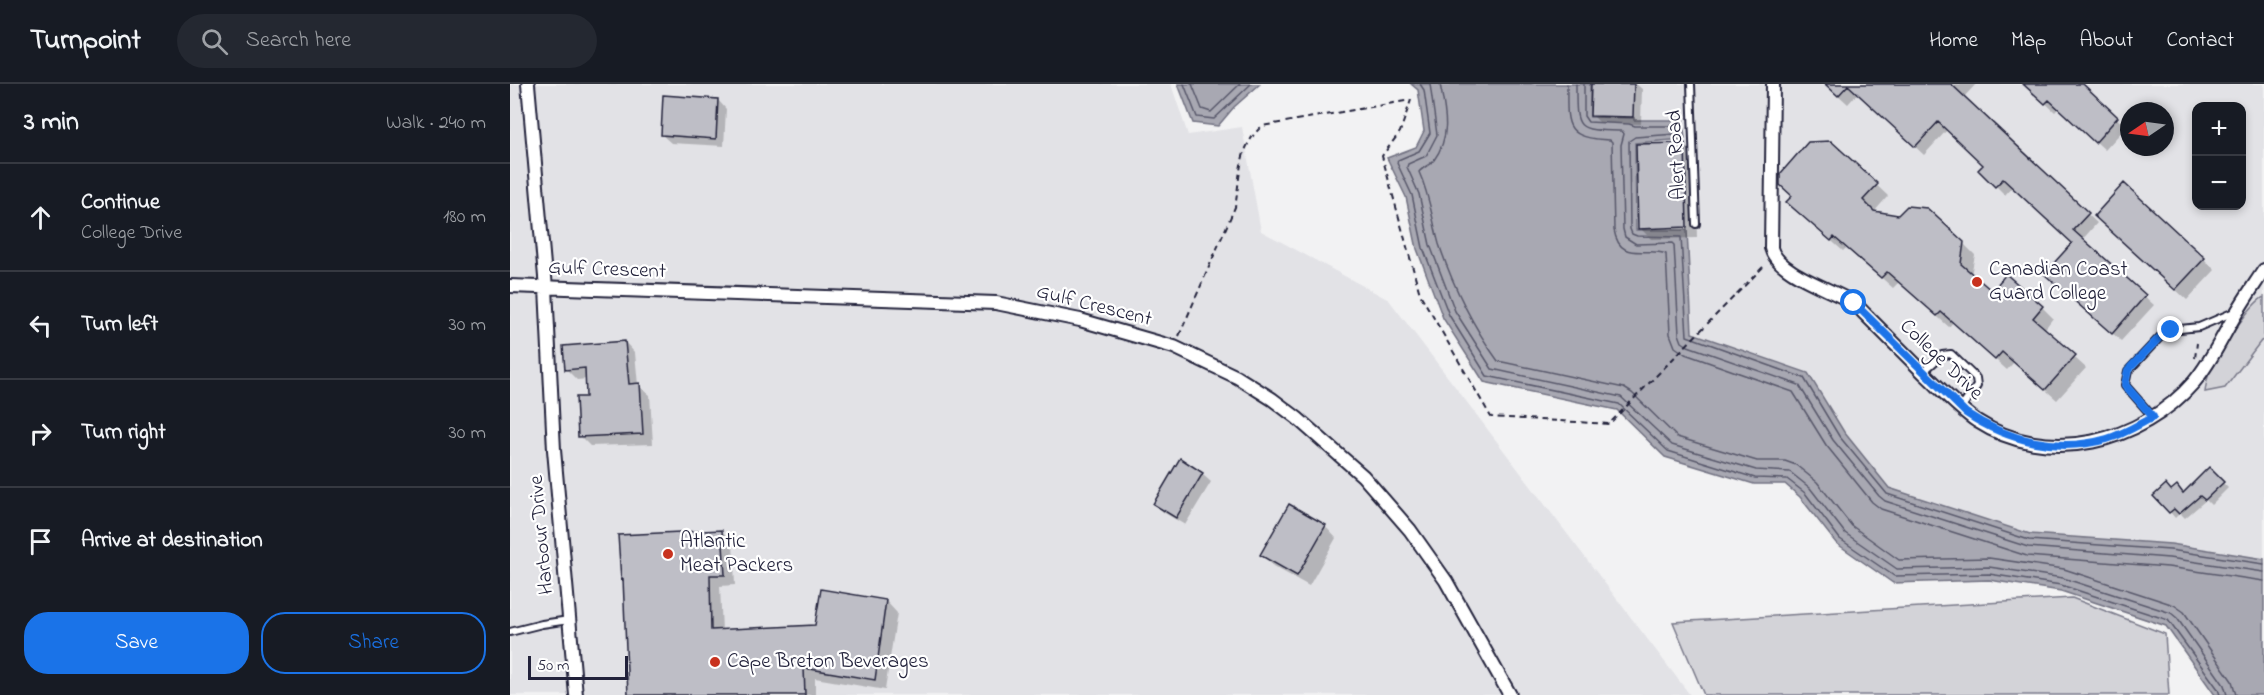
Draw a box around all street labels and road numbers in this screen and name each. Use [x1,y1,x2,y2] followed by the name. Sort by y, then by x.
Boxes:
[1660,109,1694,201] street label: Alert Road
[548,253,666,287] street label: Gulf Crescent
[1033,277,1155,335] street label: Gulf Crescent
[1891,312,1990,410] street label: College Drive
[522,474,562,596] street label: Harbour Drive

